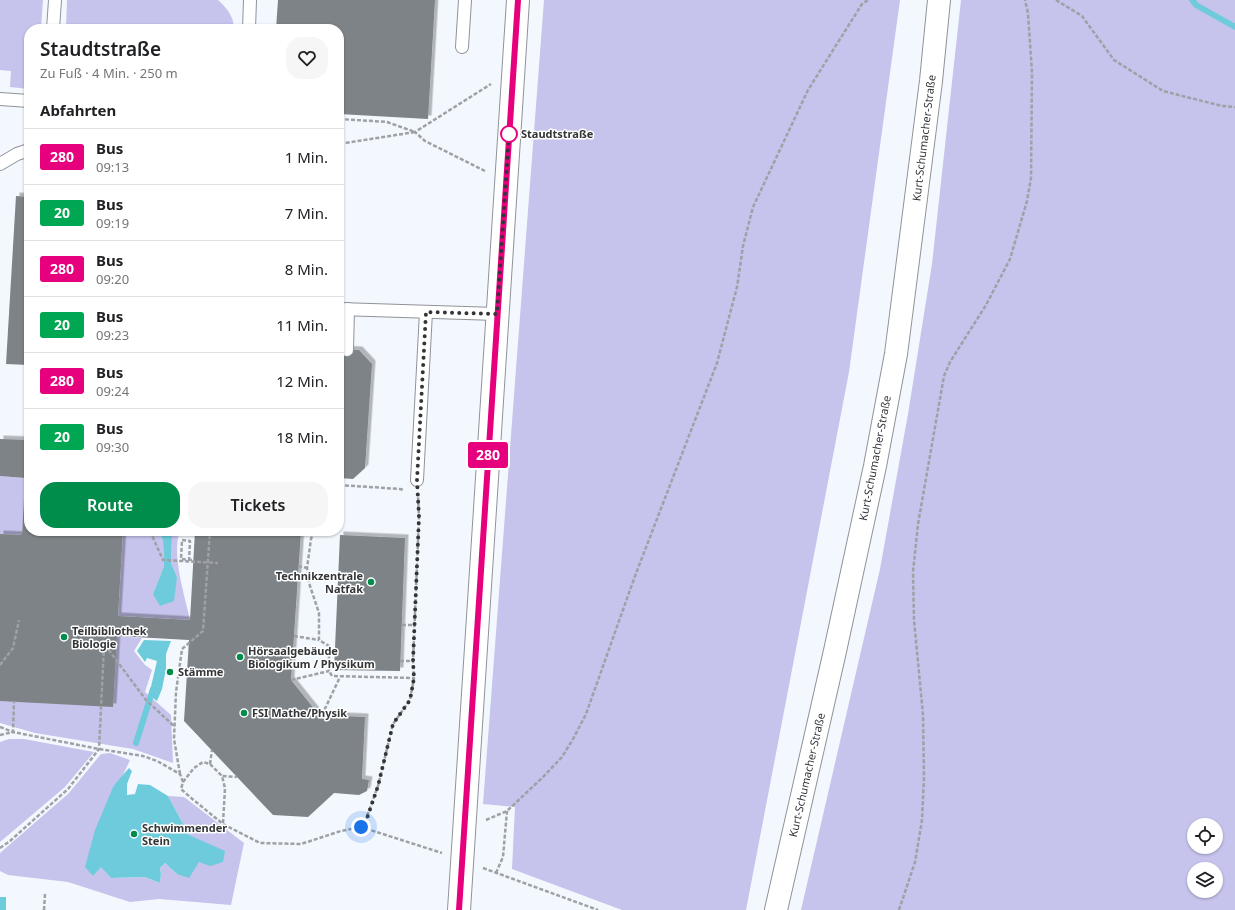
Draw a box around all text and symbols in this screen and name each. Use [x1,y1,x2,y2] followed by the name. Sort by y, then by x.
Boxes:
[40,36,161,62] text: Staudtstraße
[286,37,328,79] button: heart
[40,64,178,82] text: Zu Fuß · 4 Min. · 250 m
[908,74,939,202] street label: Kurt-Schumacher-Straße
[40,100,116,120] text: Abfahrten
[500,125,518,143] marker: Staudtstraße
[521,126,594,141] place label: Staudtstraße
[96,138,123,158] text: Bus
[50,147,74,166] text: 280
[285,147,328,167] text: 1 Min.
[96,158,129,176] text: 09:13
[96,194,123,214] text: Bus
[54,203,70,222] text: 20
[285,203,328,223] text: 7 Min.
[96,214,129,232] text: 09:19
[96,250,123,270] text: Bus
[50,259,74,278] text: 280
[285,259,328,279] text: 8 Min.
[96,270,129,288] text: 09:20
[96,306,123,326] text: Bus
[54,315,70,334] text: 20
[276,315,328,335] text: 11 Min.
[96,326,129,344] text: 09:23
[96,362,123,382] text: Bus
[50,371,74,390] text: 280
[276,371,328,391] text: 12 Min.
[96,382,129,400] text: 09:24
[855,394,894,522] street label: Kurt-Schumacher-Straße
[96,418,123,438] text: Bus
[54,427,70,446] text: 20
[276,427,328,447] text: 18 Min.
[96,438,129,456] text: 09:30
[465,442,511,468] line badge: 280
[476,445,500,464] text: 280
[40,482,180,528] button: Route
[188,482,328,528] button: Tickets
[276,568,363,596] place label: Technikzentrale Natfak
[366,577,376,587] marker: Technikzentrale Natfak
[72,623,147,651] place label: Teilbibliothek Biologie
[59,632,69,642] marker: Teilbibliothek Biologie
[248,643,375,671] place label: Hörsaalgebäude Biologikum / Physikum
[235,652,245,662] marker: Hörsaalgebäude Biologikum / Physikum
[178,664,224,679] place label: Stämme
[165,667,175,677] marker: Stämme
[252,705,347,720] place label: FSI Mathe/Physik
[239,708,249,718] marker: FSI Mathe/Physik
[785,711,828,838] street label: Kurt-Schumacher-Straße
[351,817,371,837] your location
[1187,818,1223,898] map controls
[1187,818,1223,854] button: locate
[142,820,227,848] place label: Schwimmender Stein
[129,829,139,839] marker: Schwimmender Stein
[1187,862,1223,898] button: layers

